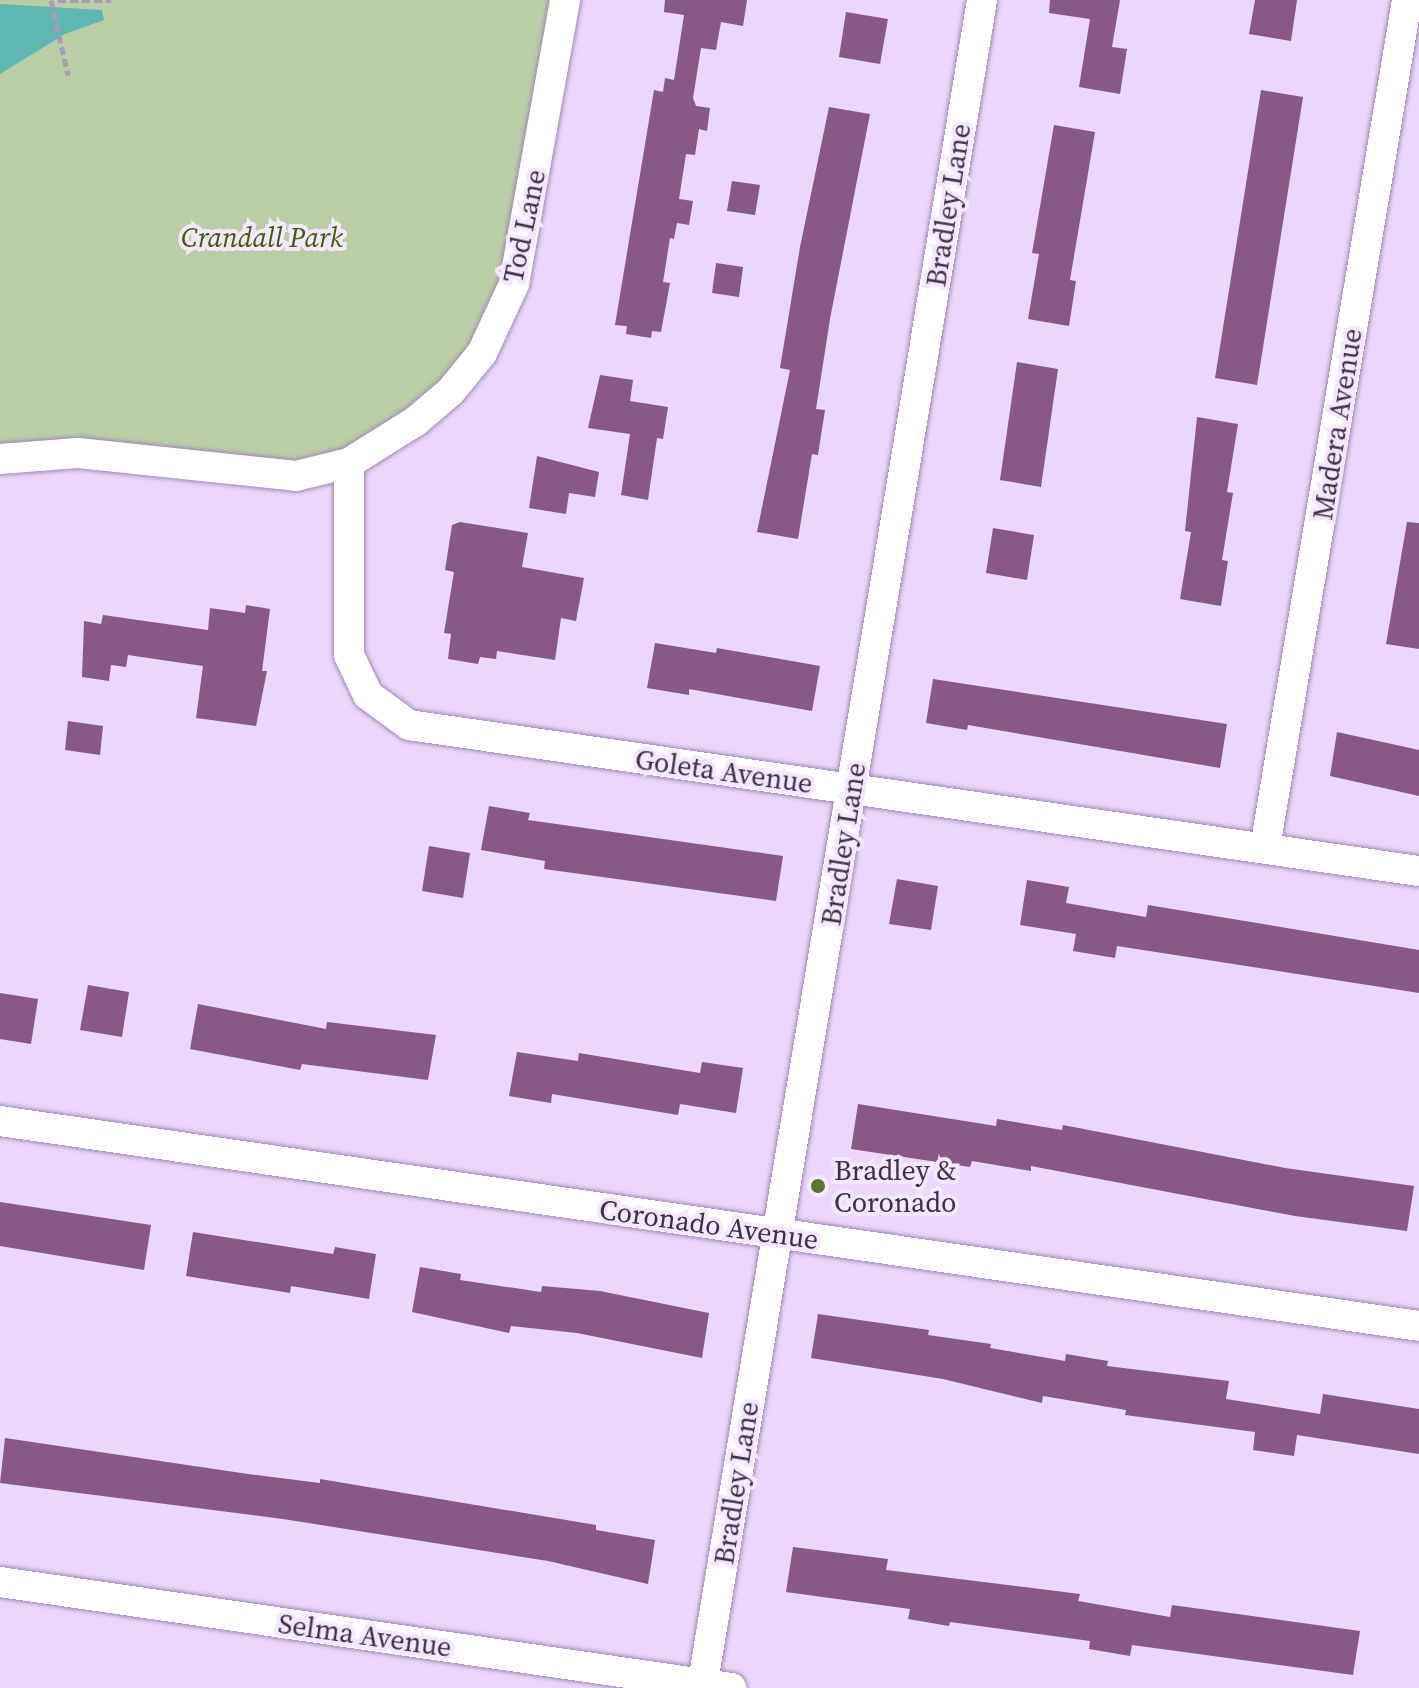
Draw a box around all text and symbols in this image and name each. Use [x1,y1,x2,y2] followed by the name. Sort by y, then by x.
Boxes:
[919,121,977,289] street label: Bradley Lane
[496,166,552,286] street label: Tod Lane
[181,220,343,254] park label: Crandall Park
[1305,326,1369,522] street label: Madera Avenue
[633,742,815,800] street label: Goleta Avenue
[814,760,872,928] street label: Bradley Lane
[834,1153,957,1219] place label: Bradley & Coronado
[809,1177,827,1195] marker: Bradley & Coronado
[597,1192,821,1256] street label: Coronado Avenue
[707,1399,765,1567] street label: Bradley Lane
[276,1606,454,1664] street label: Selma Avenue

